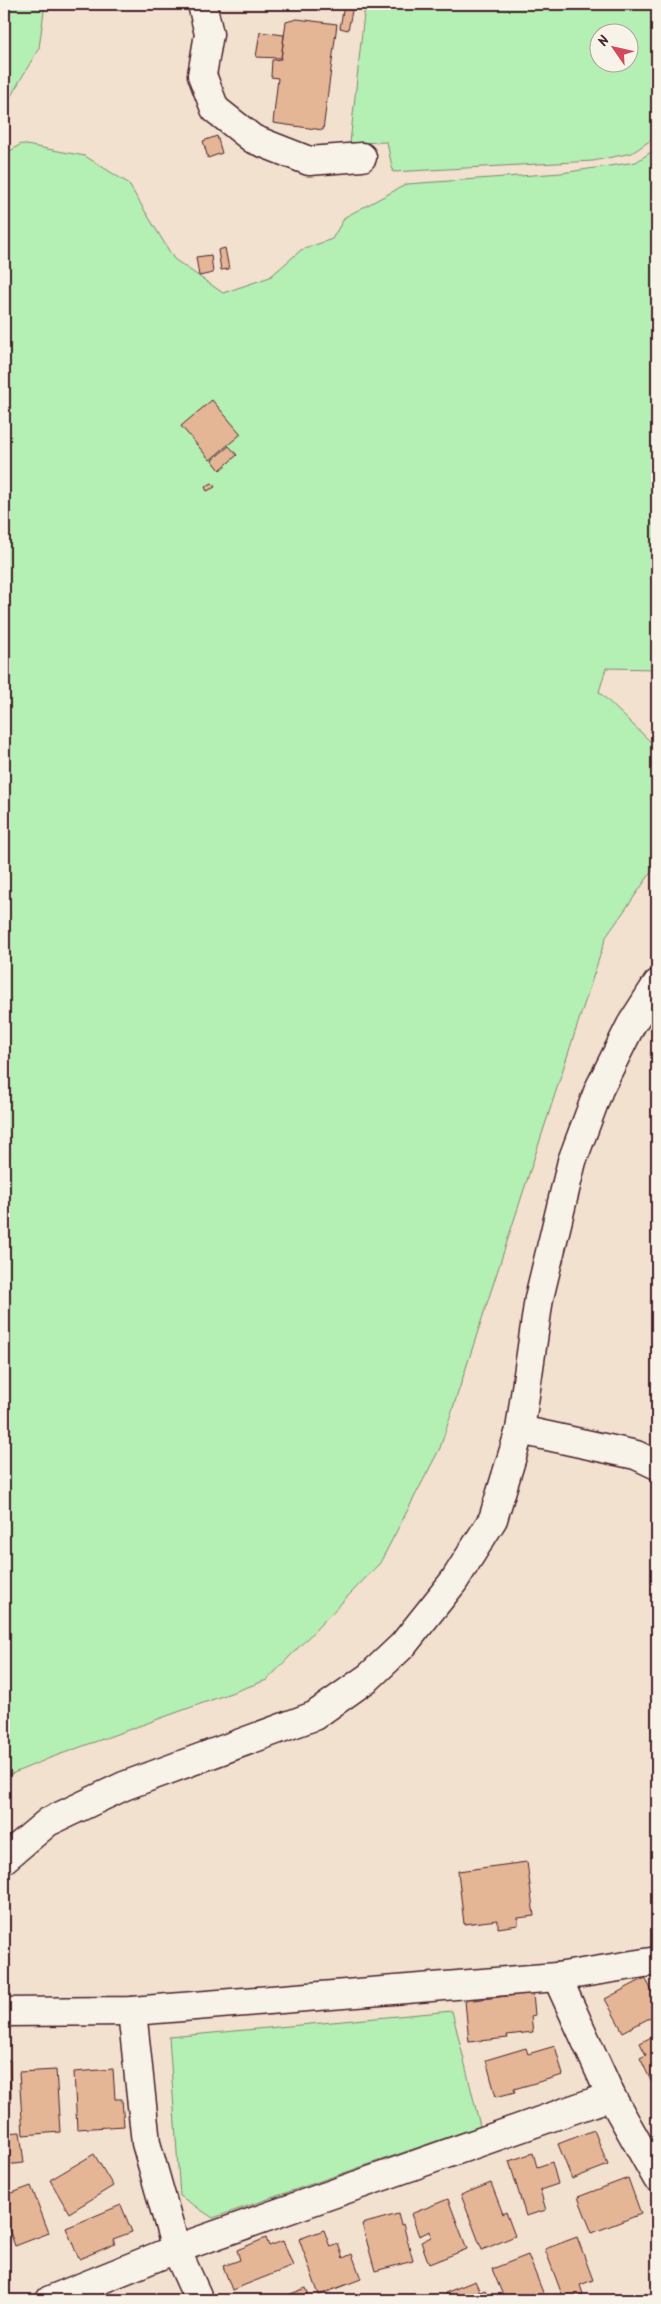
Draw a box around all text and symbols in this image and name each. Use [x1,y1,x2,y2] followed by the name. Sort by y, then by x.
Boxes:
[588,22,638,72] north arrow
[592,31,616,51] text: N

